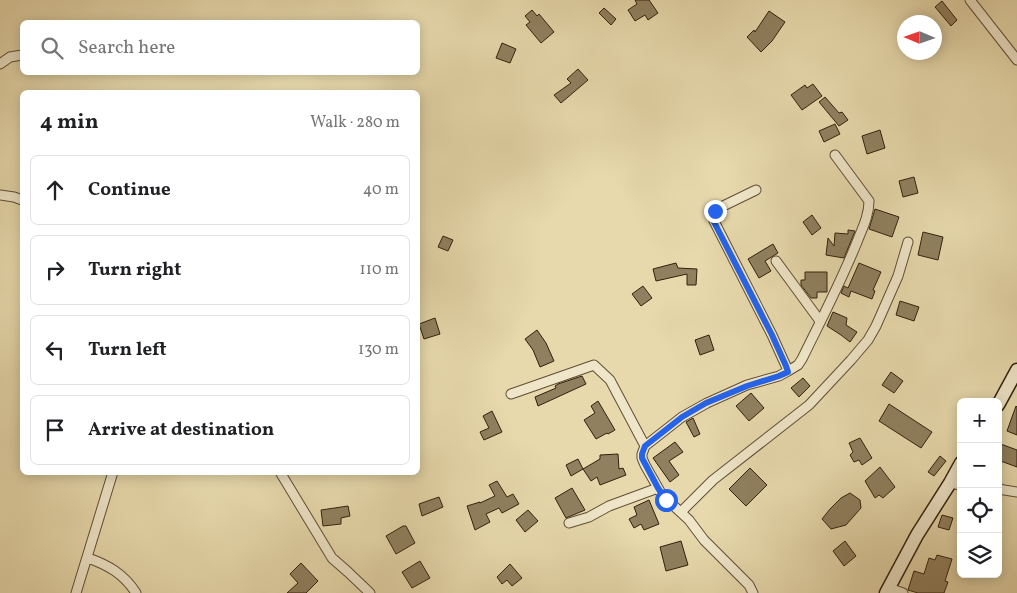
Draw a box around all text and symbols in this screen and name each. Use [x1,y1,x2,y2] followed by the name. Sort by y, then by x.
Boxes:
[897,15,942,60] north arrow
[20,20,420,75] search box
[38,34,66,62] icon: search
[78,35,175,61] text: Search here
[40,108,99,137] text: 4 min
[310,112,400,134] text: Walk · 280 m
[41,176,69,204] icon: ahead
[88,177,171,203] text: Continue
[363,179,399,201] text: 40 m
[704,200,727,223] route end
[41,256,69,284] icon: right
[88,257,181,283] text: Turn right
[360,259,399,281] text: 110 m
[41,336,69,364] icon: left
[88,337,167,363] text: Turn left
[358,339,399,361] text: 130 m
[957,398,1002,578] map controls
[957,398,1002,443] button: +
[41,416,69,444] icon: arrive
[88,417,274,443] text: Arrive at destination
[957,443,1002,488] button: −
[957,488,1002,533] button: locate
[655,489,678,512] route start
[957,533,1002,578] button: layers

